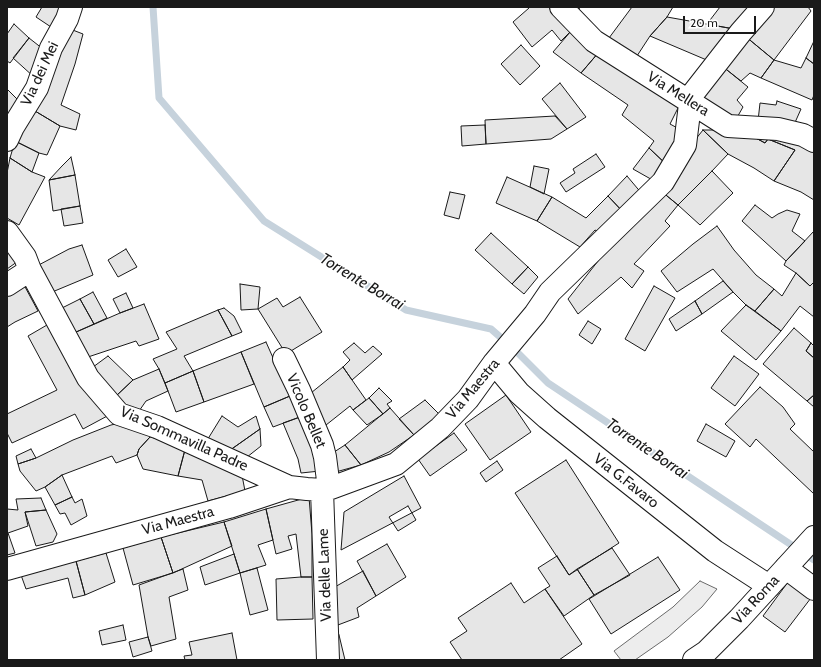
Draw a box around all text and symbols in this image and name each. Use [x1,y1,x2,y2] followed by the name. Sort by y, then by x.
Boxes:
[685,8,758,34] scale bar
[690,15,718,30] text: 20 m
[17,39,63,109] street label: Via dei Mei
[644,68,712,120] street label: Via Mellera
[316,249,408,315] water label: Torrente Borrai
[442,355,504,423] street label: Via Maestra
[282,371,330,451] street label: Vicolo Bellet
[117,403,251,475] street label: Via Sommavilla Padre
[602,414,692,484] water label: Torrente Borrai
[590,450,662,512] street label: Via G.Favaro
[140,503,216,539] street label: Via Maestra
[314,528,336,622] street label: Via delle Lame
[729,572,783,628] street label: Via Roma

